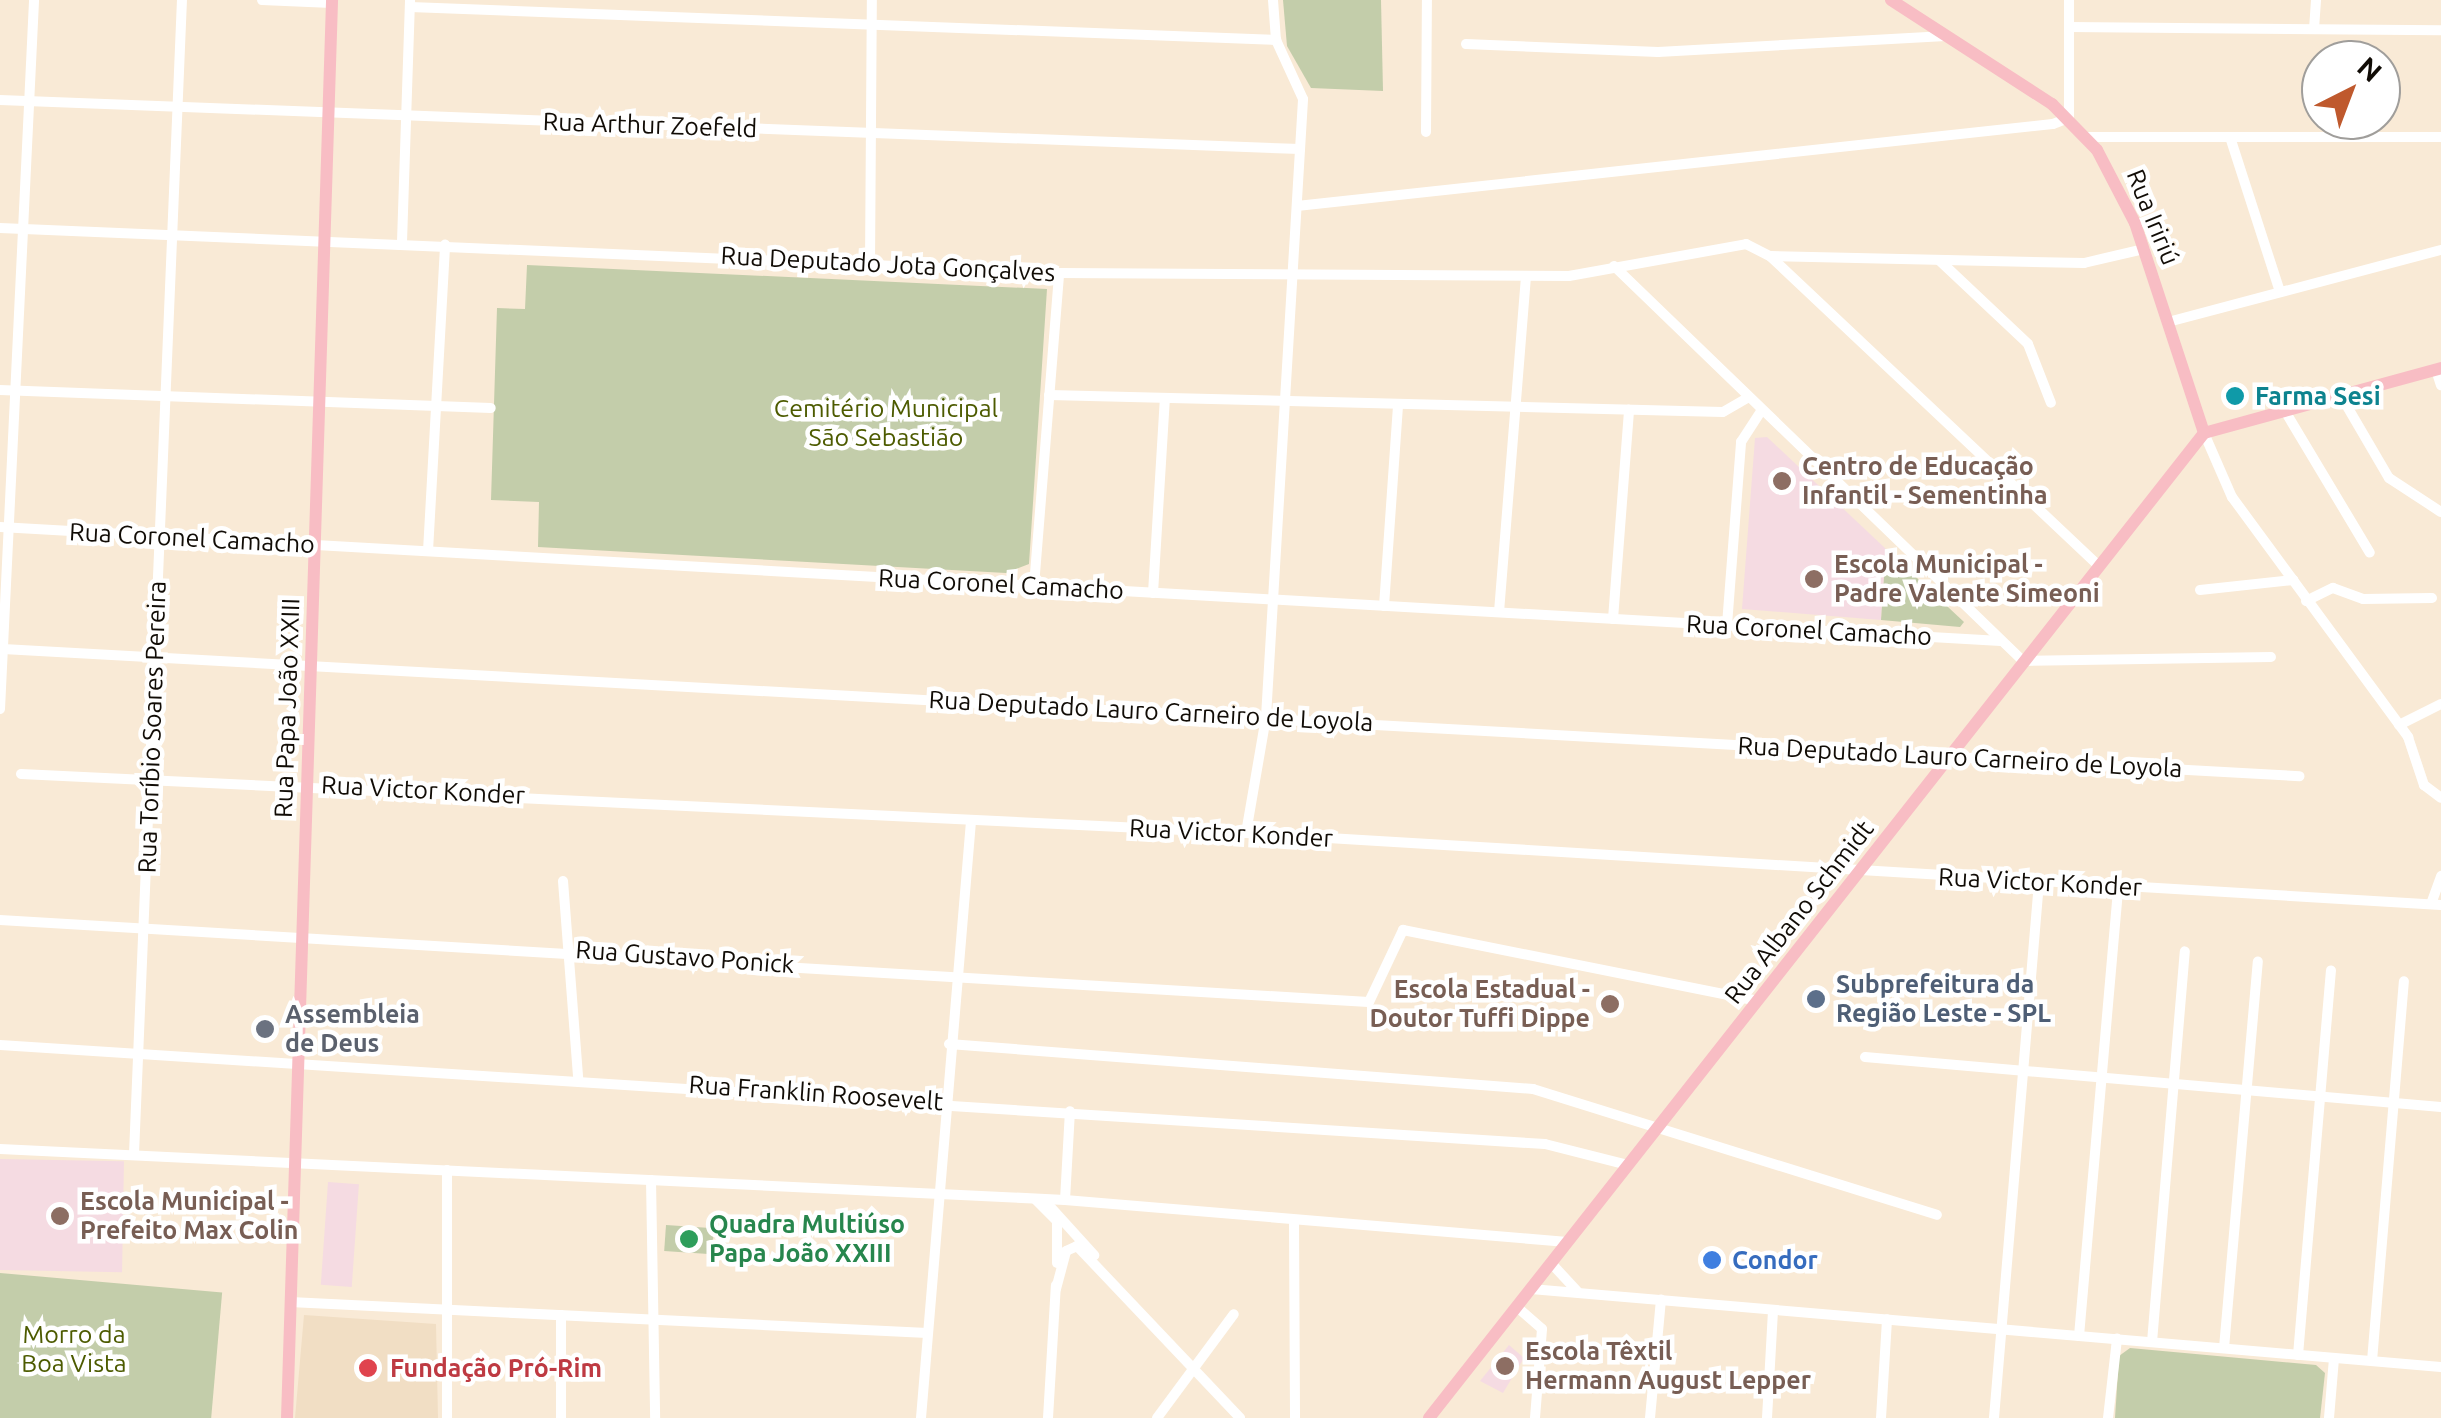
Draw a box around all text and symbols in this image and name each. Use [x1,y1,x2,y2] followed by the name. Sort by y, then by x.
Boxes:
[2301,40,2401,140] north arrow
[2352,50,2388,87] text: N
[542,106,758,144] street label: Rua Arthur Zoefeld
[2120,165,2186,269] street label: Rua Iririú
[720,240,1056,288] street label: Rua Deputado Jota Gonçalves
[2255,381,2381,411] place label: Farma Sesi
[2224,385,2246,407] marker: Farma Sesi
[774,394,998,453] park label: Cemitério Municipal São Sebastião
[1802,452,2048,511] place label: Centro de Educação Infantil - Sementinha
[1771,470,1793,492] marker: Centro de Educação Infantil - Sementinha
[68,517,316,559] street label: Rua Coronel Camacho
[1834,550,2100,609] place label: Escola Municipal - Padre Valente Simeoni
[877,563,1125,605] street label: Rua Coronel Camacho
[1803,568,1825,590] marker: Escola Municipal - Padre Valente Simeoni
[132,580,172,874] street label: Rua Toríbio Soares Pereira
[268,598,306,818] street label: Rua Papa João XXIII
[1685,609,1933,651] street label: Rua Coronel Camacho
[928,684,1374,738] street label: Rua Deputado Lauro Carneiro de Loyola
[1737,730,2183,784] street label: Rua Deputado Lauro Carneiro de Loyola
[320,770,526,810] street label: Rua Victor Konder
[1128,813,1334,853] street label: Rua Victor Konder
[1718,814,1880,1010] street label: Rua Albano Schmidt
[1937,862,2143,902] street label: Rua Victor Konder
[575,934,795,980] street label: Rua Gustavo Ponick
[1836,970,2051,1029] place label: Subprefeitura da Região Leste - SPL
[1369,975,1590,1034] place label: Escola Estadual - Doutor Tuffi Dippe
[1805,988,1827,1010] marker: Subprefeitura da Região Leste - SPL
[1599,993,1621,1015] marker: Escola Estadual - Doutor Tuffi Dippe
[285,1000,420,1059] place label: Assembleia de Deus
[254,1018,276,1040] marker: Assembleia de Deus
[688,1069,944,1117] street label: Rua Franklin Roosevelt
[80,1187,298,1246] place label: Escola Municipal - Prefeito Max Colin
[49,1205,71,1227] marker: Escola Municipal - Prefeito Max Colin
[709,1210,905,1269] place label: Quadra Multiúso Papa João XXIII
[678,1228,700,1250] marker: Quadra Multiúso Papa João XXIII
[1732,1245,1818,1275] place label: Condor
[1701,1249,1723,1271] marker: Condor
[21,1320,127,1379] park label: Morro da Boa Vista
[1525,1337,1811,1396] place label: Escola Têxtil Hermann August Lepper
[390,1353,602,1383] place label: Fundação Pró-Rim
[355,1355,381,1381] marker: Fundação Pró-Rim
[1494,1355,1516,1377] marker: Escola Têxtil Hermann August Lepper

